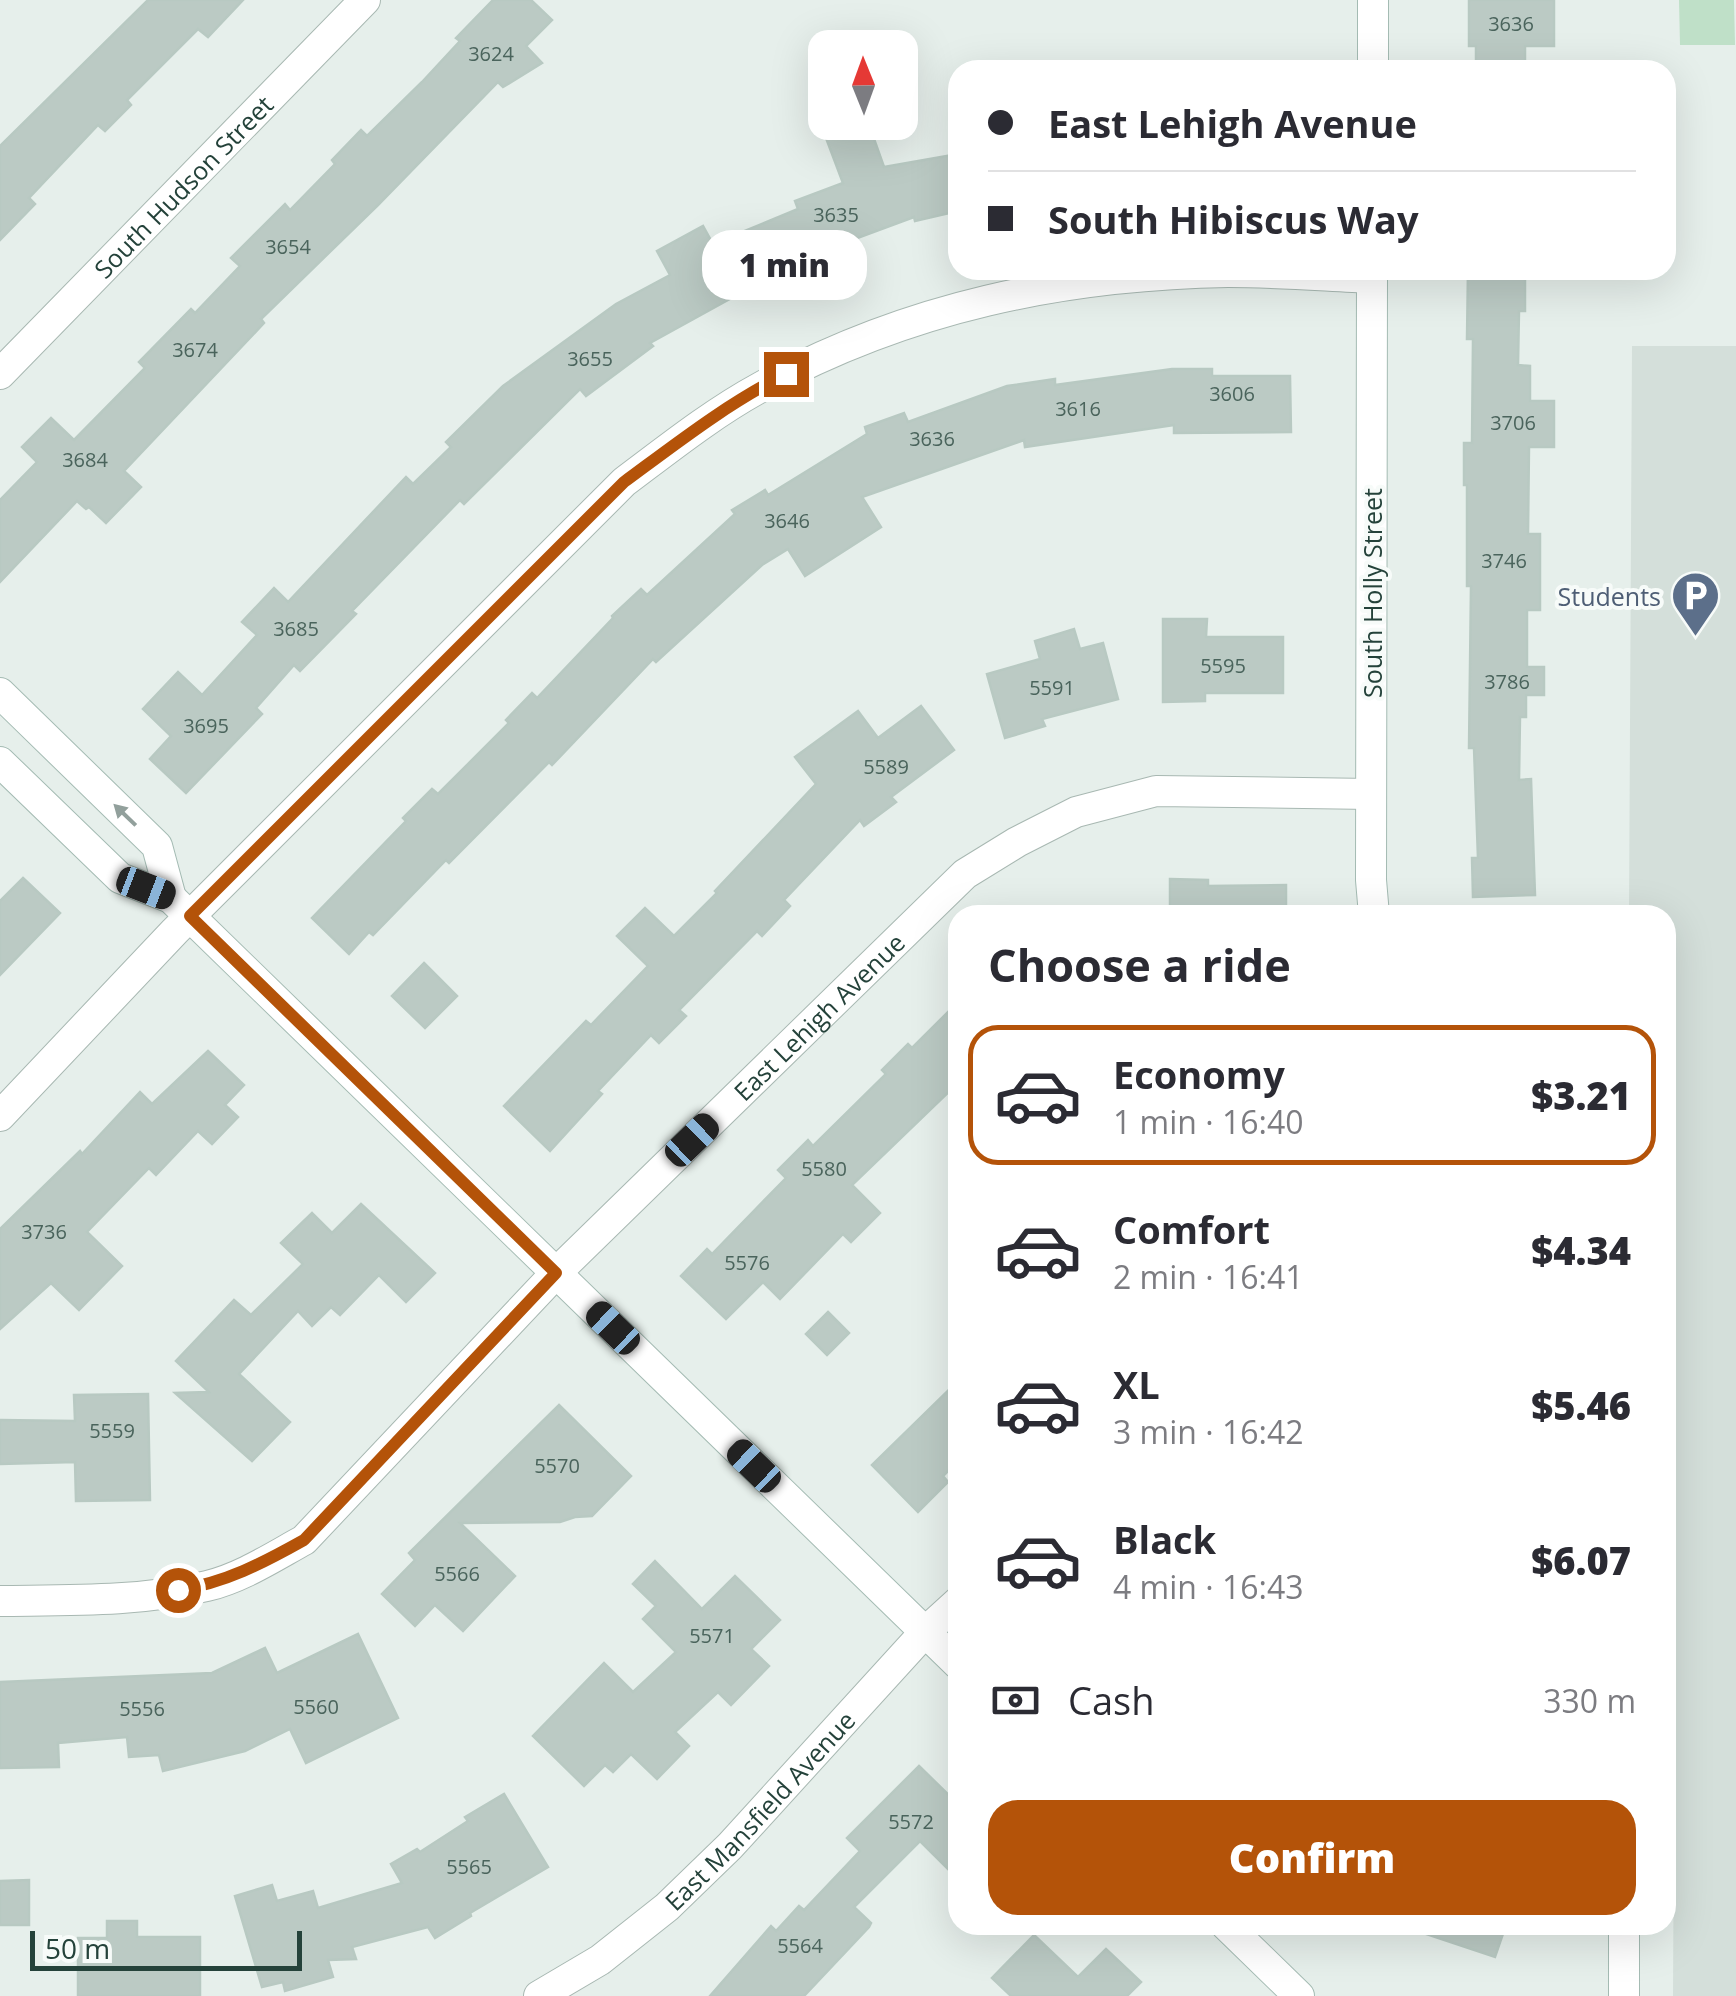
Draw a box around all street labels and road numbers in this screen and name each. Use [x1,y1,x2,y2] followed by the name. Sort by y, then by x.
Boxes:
[86,88,280,285] street label: South Hudson Street
[1355,488,1389,698] street label: South Holly Street
[726,925,912,1108] street label: East Lehigh Avenue
[657,1703,862,1918] street label: East Mansfield Avenue

